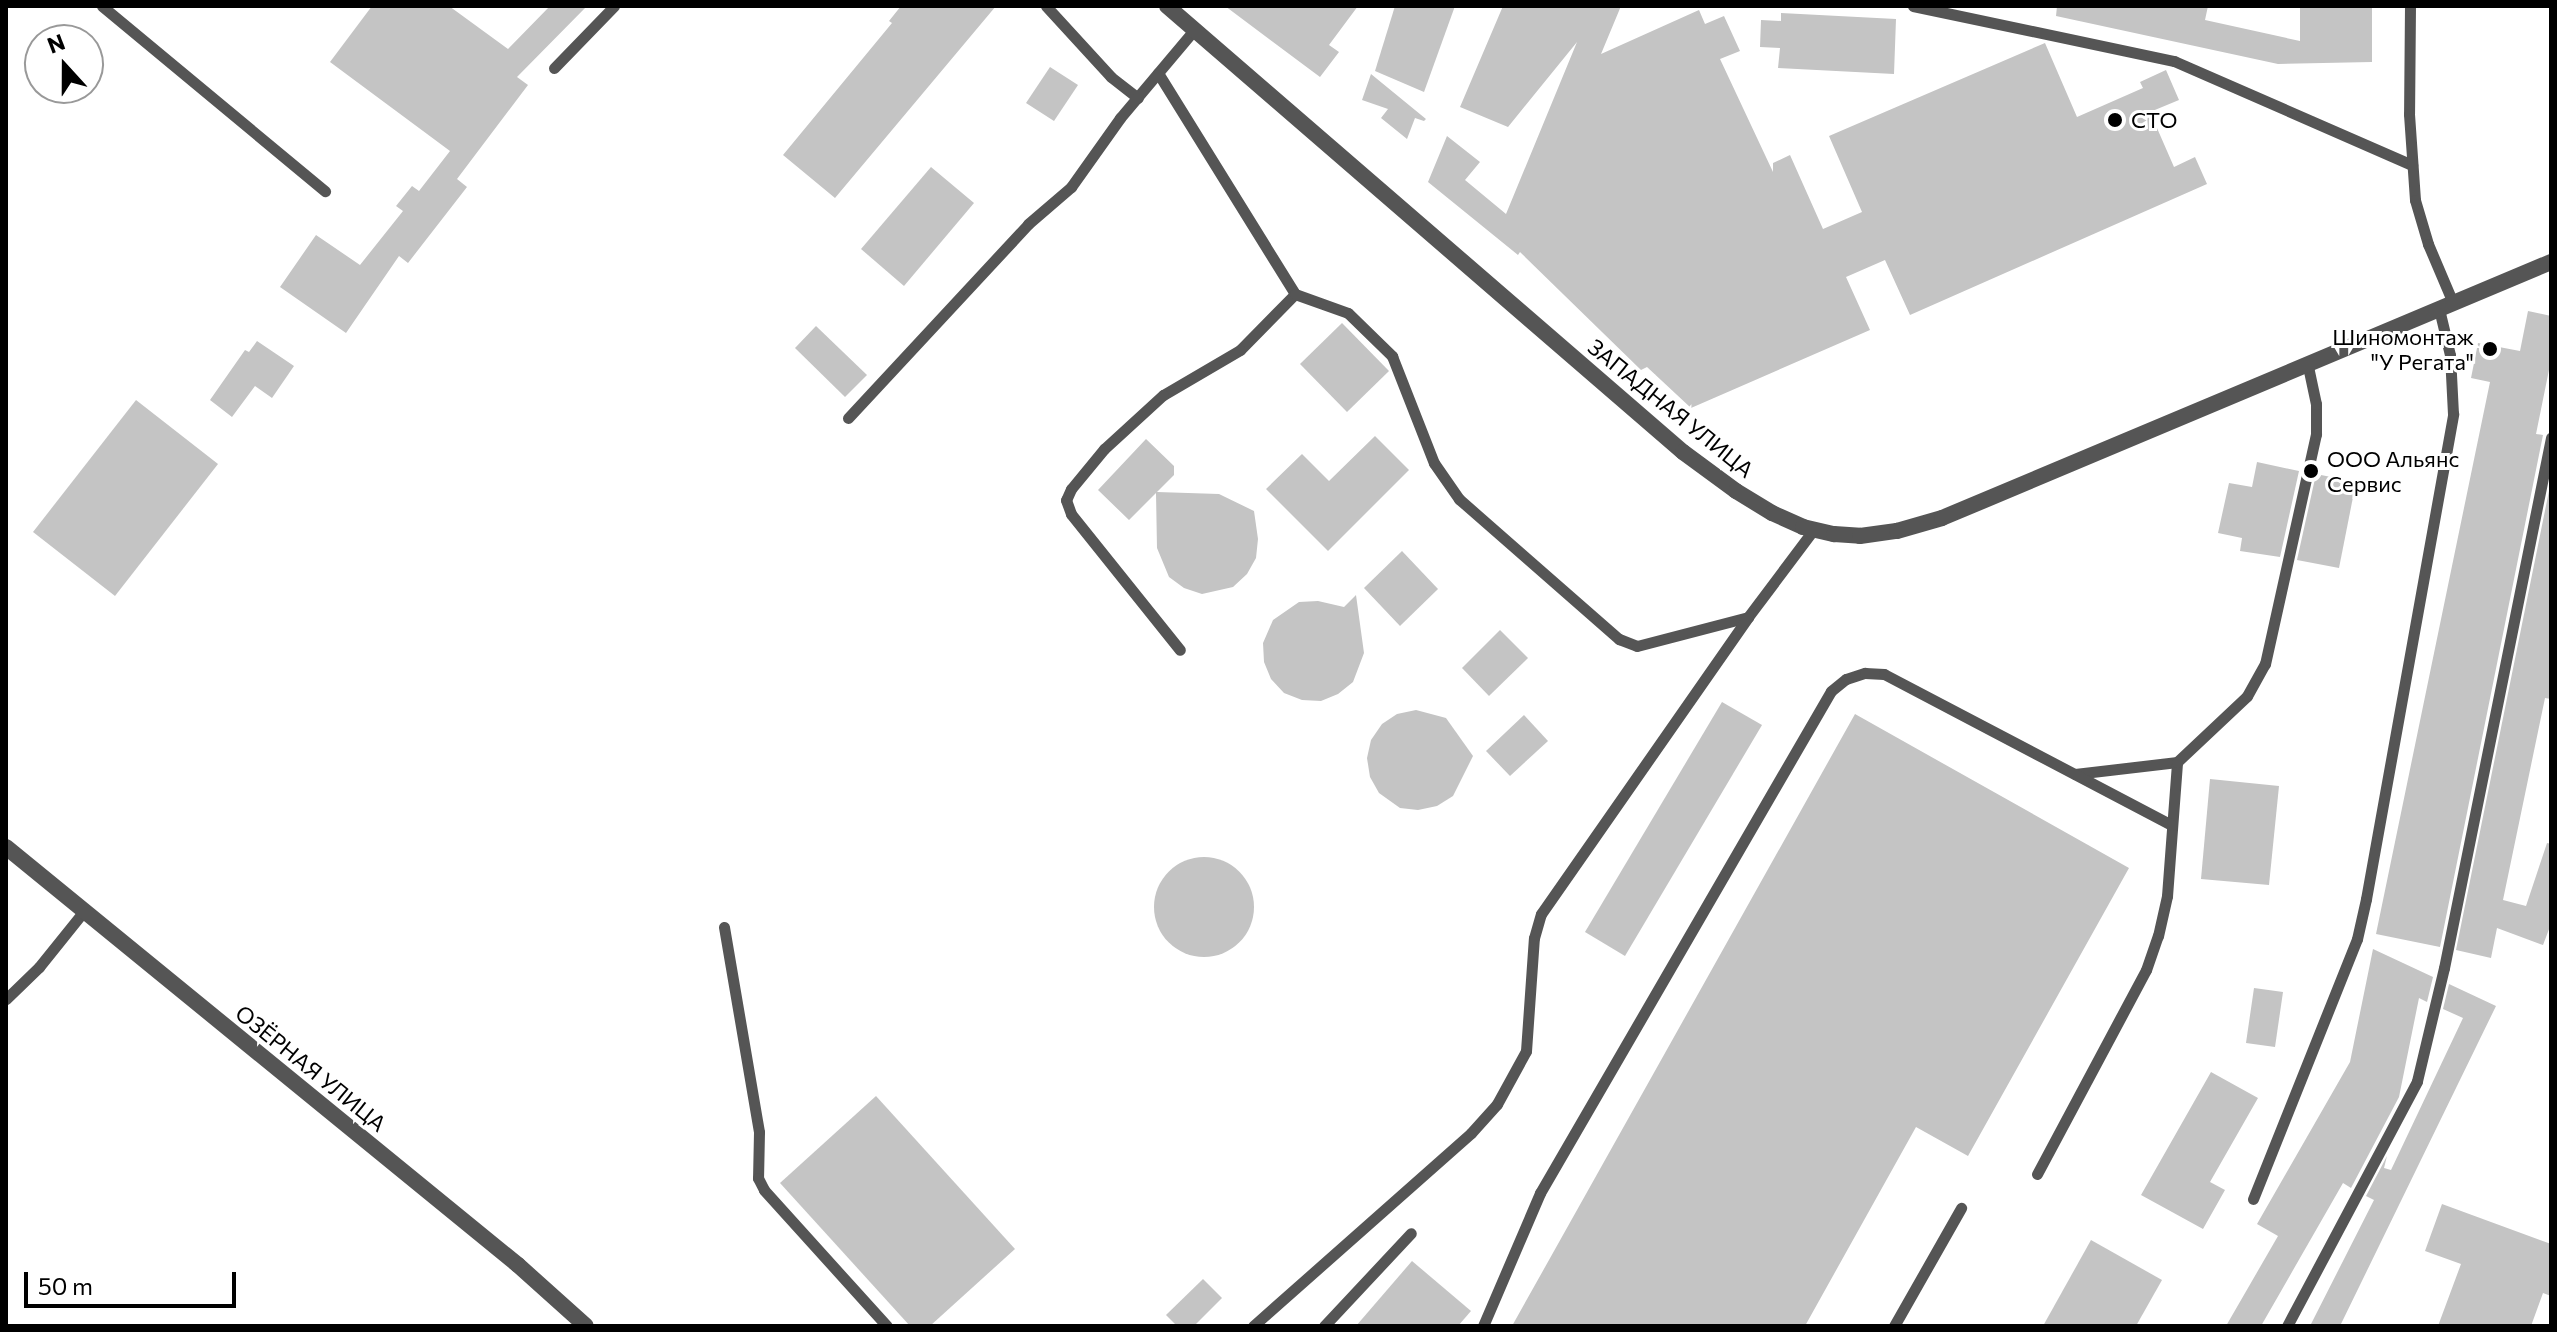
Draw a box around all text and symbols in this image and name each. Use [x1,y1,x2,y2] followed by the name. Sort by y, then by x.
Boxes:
[24,24,104,104] north arrow
[43,27,68,59] text: N
[2131,107,2177,133] place label: СТО
[2106,111,2124,129] marker: СТО
[2332,323,2474,374] place label: Шиномонтаж "У Регата"
[1583,333,1759,483] street label: ЗАПАДНАЯ УЛИЦА
[2481,340,2499,358] marker: Шиномонтаж "У Регата"
[2327,445,2459,496] place label: ООО Альянс Сервис
[2302,462,2320,480] marker: ООО Альянс Сервис
[230,999,392,1137] street label: ОЗЁРНАЯ УЛИЦА
[28,1256,240,1306] scale bar
[38,1271,93,1300] text: 50 m

